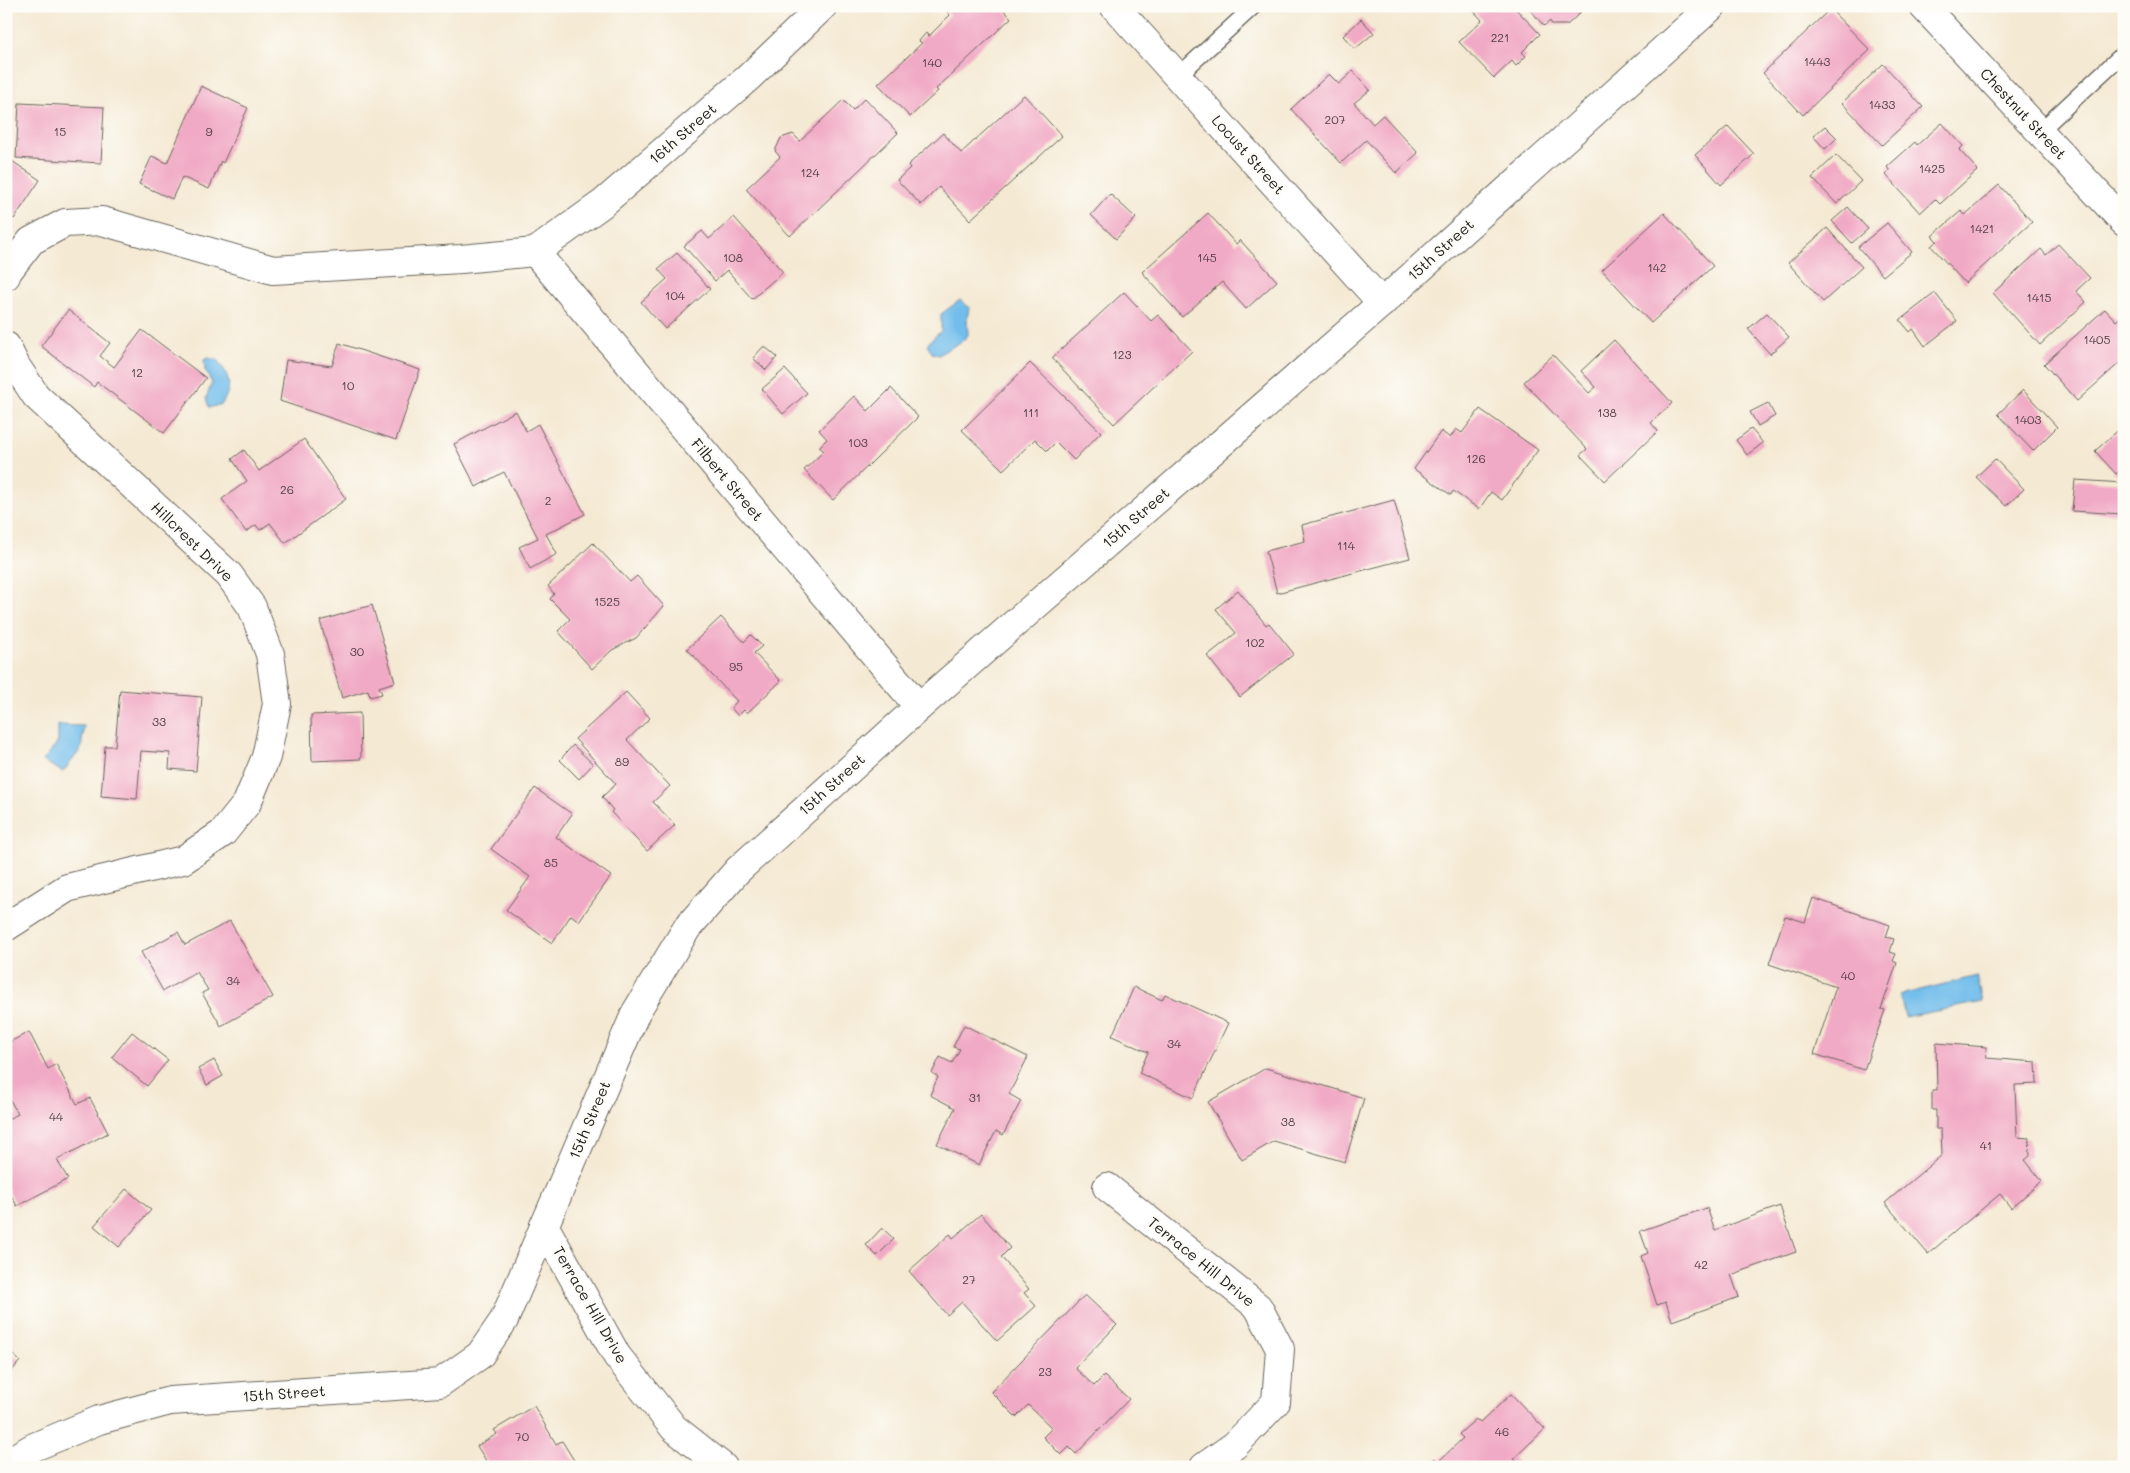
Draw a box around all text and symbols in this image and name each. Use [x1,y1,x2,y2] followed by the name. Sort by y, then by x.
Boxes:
[1491,29,1509,45] house number: 221
[1804,53,1830,69] house number: 1443
[922,54,943,70] house number: 140
[1976,63,2071,163] street label: Chestnut Street
[1869,96,1895,112] house number: 1433
[644,98,720,168] street label: 16th Street
[1208,110,1290,198] street label: Locust Street
[1325,111,1346,127] house number: 207
[54,123,66,139] house number: 15
[205,123,213,139] house number: 9
[1919,160,1945,176] house number: 1425
[800,164,820,180] house number: 124
[1403,214,1478,284] street label: 15th Street
[1970,220,1994,236] house number: 1421
[723,249,743,265] house number: 108
[1197,249,1217,265] house number: 145
[1647,259,1667,275] house number: 142
[665,287,685,303] house number: 104
[2027,289,2051,305] house number: 1415
[2084,331,2110,347] house number: 1405
[1112,346,1132,362] house number: 123
[131,364,143,380] house number: 12
[342,377,355,393] house number: 10
[1023,404,1039,420] house number: 111
[1597,404,1617,420] house number: 138
[2015,411,2041,427] house number: 1403
[687,434,768,525] street label: Filbert Street
[848,434,868,450] house number: 103
[1466,450,1486,466] house number: 126
[280,481,294,497] house number: 26
[1097,482,1173,552] street label: 15th Street
[545,492,551,508] house number: 2
[147,497,238,586] street label: Hillcrest Drive
[1337,537,1355,553] house number: 114
[594,593,620,609] house number: 1525
[1245,634,1265,650] house number: 102
[350,643,365,659] house number: 30
[729,658,743,674] house number: 95
[152,713,166,729] house number: 33
[794,749,869,819] street label: 15th Street
[615,753,629,769] house number: 89
[544,854,558,870] house number: 85
[1841,967,1856,983] house number: 40
[226,972,240,988] house number: 34
[1167,1035,1181,1051] house number: 34
[564,1077,615,1162] street label: 15th Street
[969,1089,981,1105] house number: 31
[49,1108,63,1124] house number: 44
[1281,1113,1295,1129] house number: 38
[1980,1137,1992,1153] house number: 41
[1144,1212,1259,1311] street label: Terrace Hill Drive
[549,1242,633,1367] street label: Terrace Hill Drive
[1694,1256,1708,1272] house number: 42
[962,1271,976,1287] house number: 27
[1038,1363,1052,1379] house number: 23
[242,1380,326,1406] street label: 15th Street
[1495,1423,1509,1439] house number: 46
[515,1428,530,1444] house number: 70

